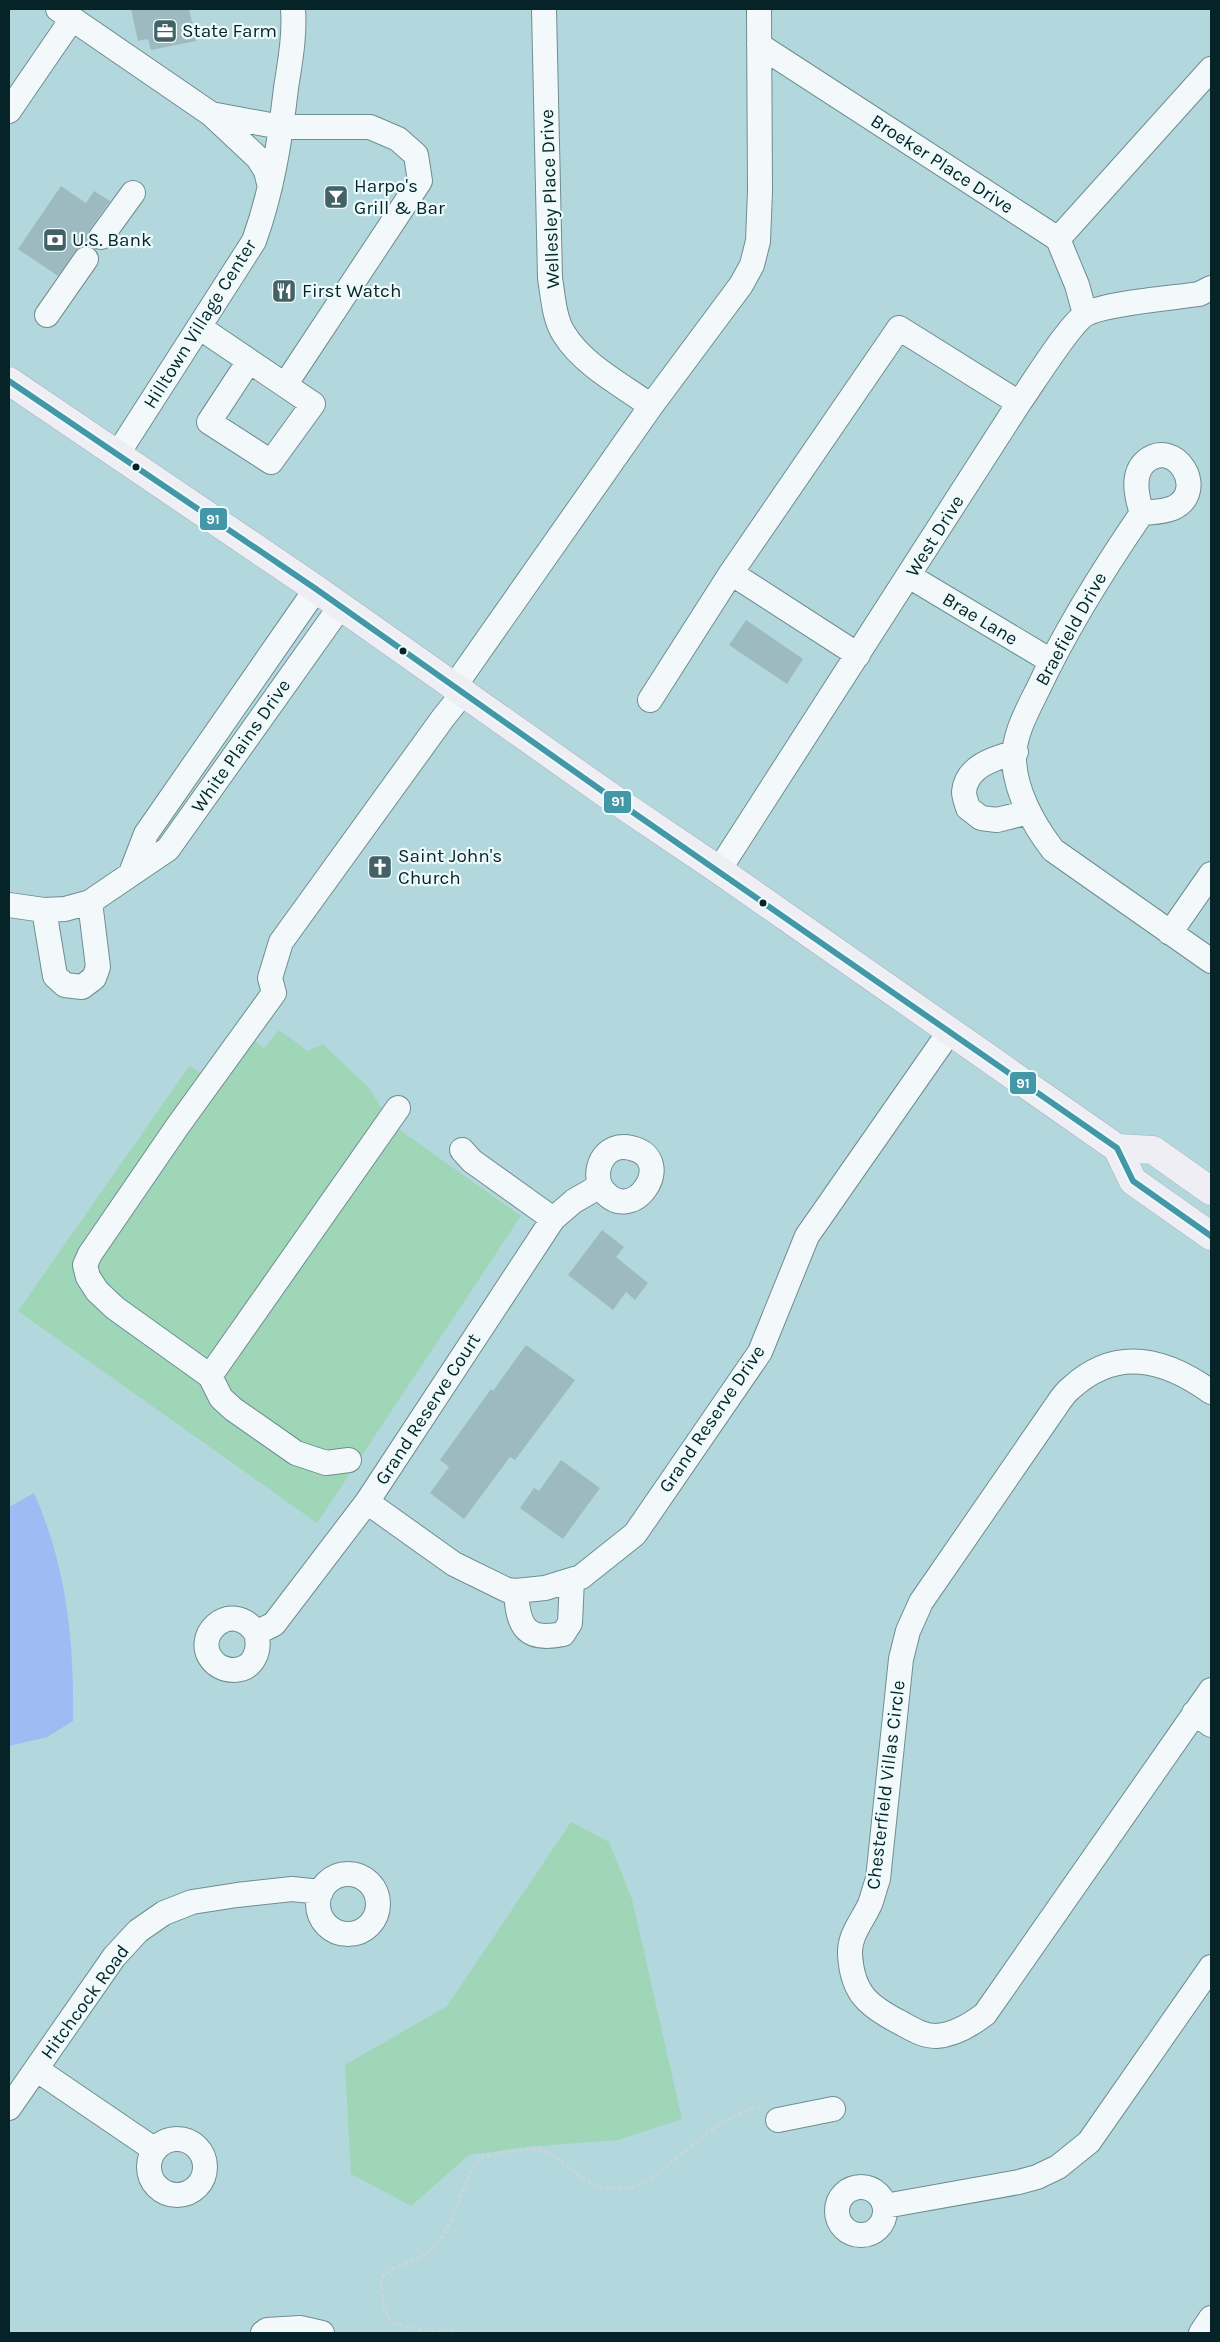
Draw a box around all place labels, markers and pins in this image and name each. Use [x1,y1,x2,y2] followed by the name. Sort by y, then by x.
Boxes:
[152,18,178,44] office icon: State Farm
[182,20,277,42] place label: State Farm
[354,175,445,219] place label: Harpo's Grill & Bar
[323,184,349,210] bar icon: Harpo's Grill & Bar
[42,227,68,253] bank icon: U.S. Bank
[72,229,152,251] place label: U.S. Bank
[271,278,297,304] restaurant icon: First Watch
[302,280,401,302] place label: First Watch
[131,462,141,472] unlabelled marker
[398,646,408,656] unlabelled marker
[398,845,502,889] place label: Saint John's Church
[367,854,393,880] church icon: Saint John's Church
[758,898,768,908] unlabelled marker

